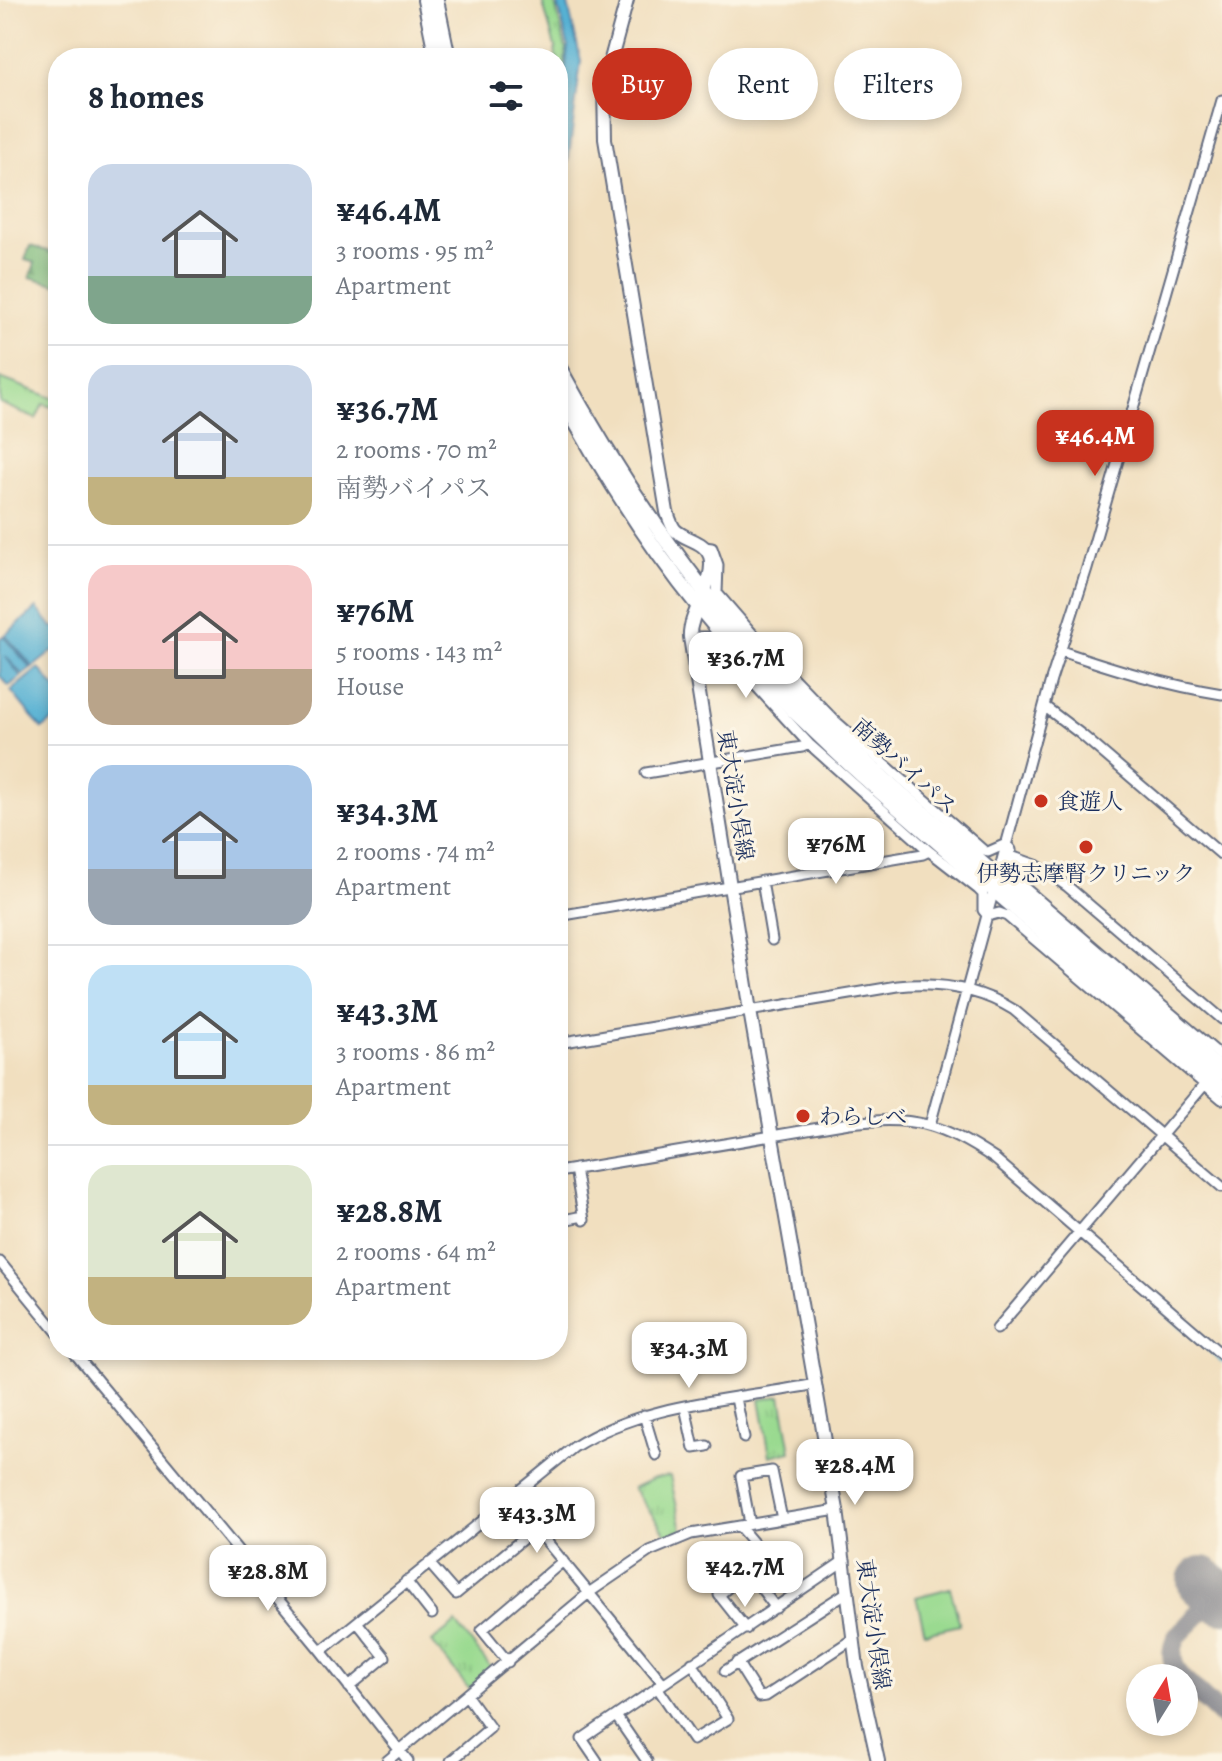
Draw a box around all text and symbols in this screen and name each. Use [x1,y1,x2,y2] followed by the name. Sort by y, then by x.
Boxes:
[592,48,692,120] chip: Buy
[708,48,818,120] chip: Rent
[834,48,962,120] chip: Filters
[88,73,204,120] text: 8 homes
[484,74,528,118] icon: filters
[336,186,441,233] text: ¥46.4M
[152,196,248,292] icon: home
[336,233,493,268] text: 3 rooms · 95 m²
[336,268,451,303] text: Apartment
[336,385,438,432] text: ¥36.7M
[152,397,248,493] icon: home
[1030,410,1160,478] pin: ¥46.4M
[1055,418,1135,453] text: ¥46.4M
[336,432,497,467] text: 2 rooms · 70 m²
[336,471,491,506] text: 南勢バイパス
[336,587,415,634] text: ¥76M
[152,597,248,693] icon: home
[681,632,811,700] pin: ¥36.7M
[336,634,502,669] text: 5 rooms · 143 m²
[707,640,785,675] text: ¥36.7M
[336,669,404,704] text: House
[845,712,963,822] street label: 南勢バイパス
[710,728,760,863] street label: 東大淀小俣線
[336,787,439,834] text: ¥34.3M
[1057,787,1123,817] place label: 食遊人
[1032,792,1050,810] marker: 食遊人
[152,797,248,893] icon: home
[789,818,883,886] pin: ¥76M
[806,826,866,861] text: ¥76M
[336,834,495,869] text: 2 rooms · 74 m²
[1077,838,1095,856] marker: 伊勢志摩腎クリニック
[977,859,1195,889] place label: 伊勢志摩腎クリニック
[336,869,451,904] text: Apartment
[336,987,439,1034] text: ¥43.3M
[152,997,248,1093] icon: home
[336,1034,495,1069] text: 3 rooms · 86 m²
[336,1069,451,1104] text: Apartment
[819,1102,907,1132] place label: わらしべ
[794,1107,812,1125] marker: わらしべ
[336,1187,443,1234] text: ¥28.8M
[152,1197,248,1293] icon: home
[336,1234,496,1269] text: 2 rooms · 64 m²
[336,1269,451,1304] text: Apartment
[624,1322,754,1390] pin: ¥34.3M
[650,1330,728,1365] text: ¥34.3M
[790,1439,920,1507] pin: ¥28.4M
[814,1447,896,1482] text: ¥28.4M
[472,1487,602,1555] pin: ¥43.3M
[498,1495,576,1530] text: ¥43.3M
[680,1541,810,1609] pin: ¥42.7M
[203,1545,333,1613] pin: ¥28.8M
[705,1549,785,1584] text: ¥42.7M
[227,1553,309,1588] text: ¥28.8M
[849,1557,897,1692] street label: 東大淀小俣線
[1126,1664,1198,1736] north arrow
[1126,1664,1198,1736] map controls

